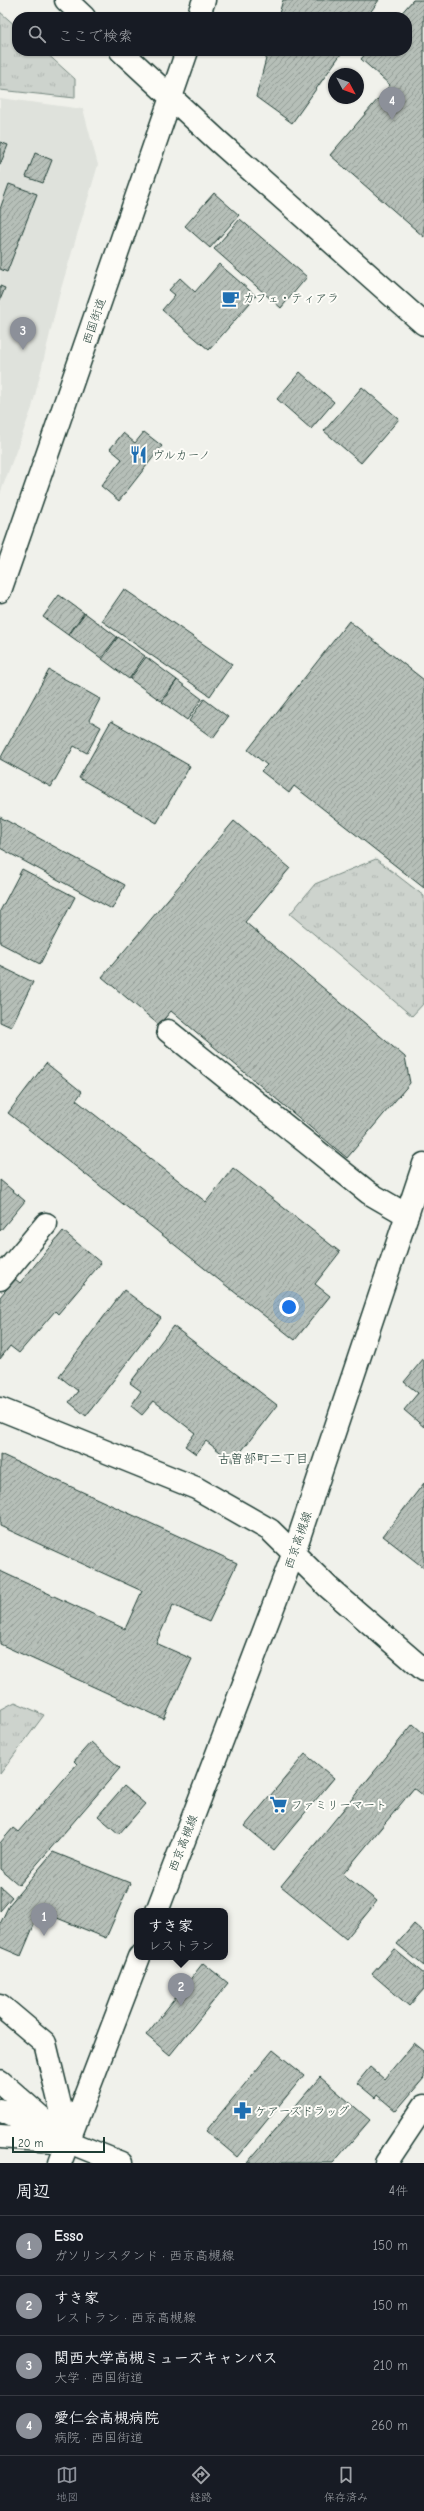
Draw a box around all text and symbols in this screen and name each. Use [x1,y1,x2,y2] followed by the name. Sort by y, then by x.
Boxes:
[12,12,412,56] search box
[26,23,48,45] icon: search
[58,27,133,45] text: ここで検索
[328,68,364,104] north arrow
[379,87,405,120] pin: 4
[220,288,240,308] cafe icon: カフェ・ティアラ
[243,291,339,305] place label: カフェ・ティアラ
[80,296,108,346] street label: 西国街道
[10,317,36,350] pin: 3
[129,445,149,465] restaurant icon: ヴルカーノ
[152,448,211,462] place label: ヴルカーノ
[279,1297,299,1317] your location
[217,1451,309,1466] district label: 古曽部町二丁目
[282,1509,314,1571] street label: 西京高槻線
[268,1795,288,1815] supermarket icon: ファミリーマート
[291,1798,387,1812] place label: ファミリーマート
[166,1812,200,1874] street label: 西京高槻線
[31,1903,57,1936] pin: 1
[134,1908,228,1960] popup
[148,1917,193,1935] text: すき家
[148,1938,214,1953] text: レストラン
[168,1973,194,2006] pin: 2
[232,2101,252,2121] pharmacy icon: ケアーズドラッグ
[255,2104,350,2118] place label: ケアーズドラッグ
[12,2135,105,2154] scale bar
[18,2137,43,2150] text: 20 m
[16,2182,50,2201] text: 周辺
[389,2183,408,2198] text: 4件
[54,2227,83,2245] text: Esso
[26,2238,32,2253] text: 1
[373,2238,408,2253] text: 150 m
[54,2248,234,2263] text: ガソリンスタンド · 西京高槻線
[54,2289,99,2307] text: すき家
[26,2298,32,2313] text: 2
[373,2298,408,2313] text: 150 m
[54,2310,196,2325] text: レストラン · 西京高槻線
[54,2349,278,2367] text: 関西大学高槻ミューズキャンパス
[26,2358,32,2373] text: 3
[373,2358,408,2373] text: 210 m
[54,2370,143,2385] text: 大学 · 西国街道
[54,2409,159,2427] text: 愛仁会高槻病院
[26,2418,32,2433] text: 4
[371,2418,408,2433] text: 260 m
[54,2430,143,2445] text: 病院 · 西国街道
[56,2464,78,2504] tab: 地図
[190,2464,212,2504] tab: 経路
[324,2464,368,2504] tab: 保存済み

